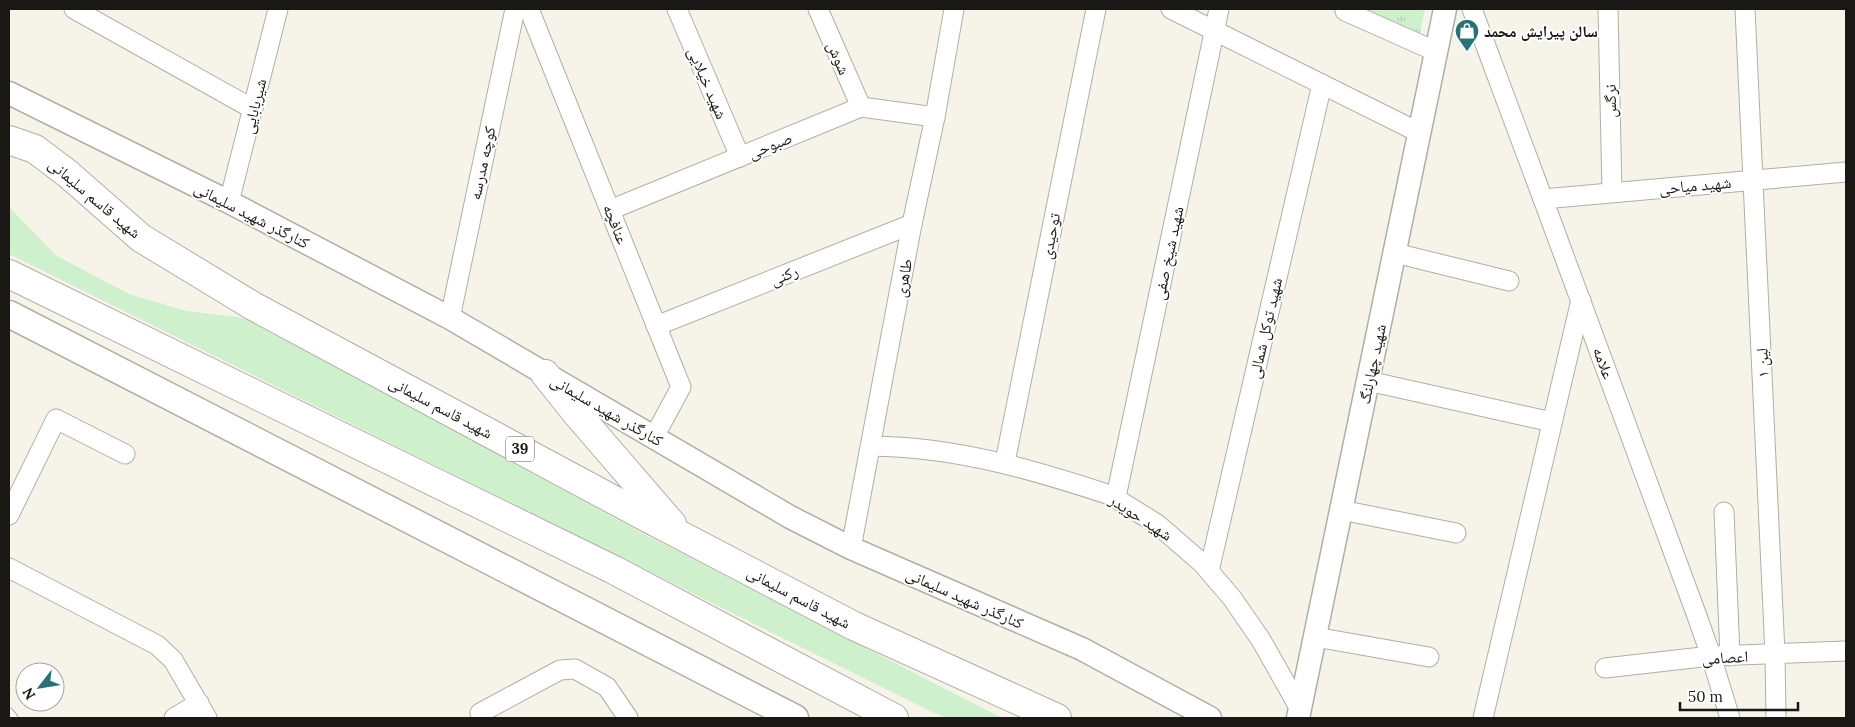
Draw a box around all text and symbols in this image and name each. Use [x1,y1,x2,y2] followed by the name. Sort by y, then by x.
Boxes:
[1454,18,1480,52] shop icon: سالن پیرایش محمد
[1484,21,1598,41] place label: سالن پیرایش محمد
[822,38,855,78] street label: شوش
[683,44,732,122] street label: شهید خیلایی
[238,76,271,136] street label: شیربابایی
[1600,84,1621,118] street label: نرگس
[464,124,500,202] street label: کوچه مدرسه
[745,127,795,164] street label: صبوحی
[44,154,145,243] street label: شهید قاسم سلیمانی
[1658,172,1732,199] street label: شهید میاحی
[191,177,313,254] street label: کنارگذر شهید سلیمانی
[599,201,633,247] street label: عنافچه
[1148,204,1189,302] street label: شهید شیخ صفی
[1036,211,1065,261] street label: توحیدی
[890,257,917,299] street label: طاهری
[767,260,801,291] street label: رکنی
[1244,276,1287,381] street label: شهید توکل شمالی
[1354,322,1390,406] street label: شهید چهارلنگ
[1589,344,1619,382] street label: علامه
[1751,347,1774,378] street label: لین ۱
[547,370,667,451] street label: کنارگذر شهید سلیمانی
[385,371,496,444] street label: شهید قاسم سلیمانی
[506,436,534,462] road number: 39
[1105,489,1176,545] street label: شهید حویدر
[743,561,854,634] street label: شهید قاسم سلیمانی
[903,563,1027,634] street label: کنارگذر شهید سلیمانی
[1701,646,1749,669] street label: اعصامی
[15,662,65,712] north arrow
[1680,680,1798,712] scale bar
[18,684,39,703] text: N
[1688,687,1723,706] text: 50 m

